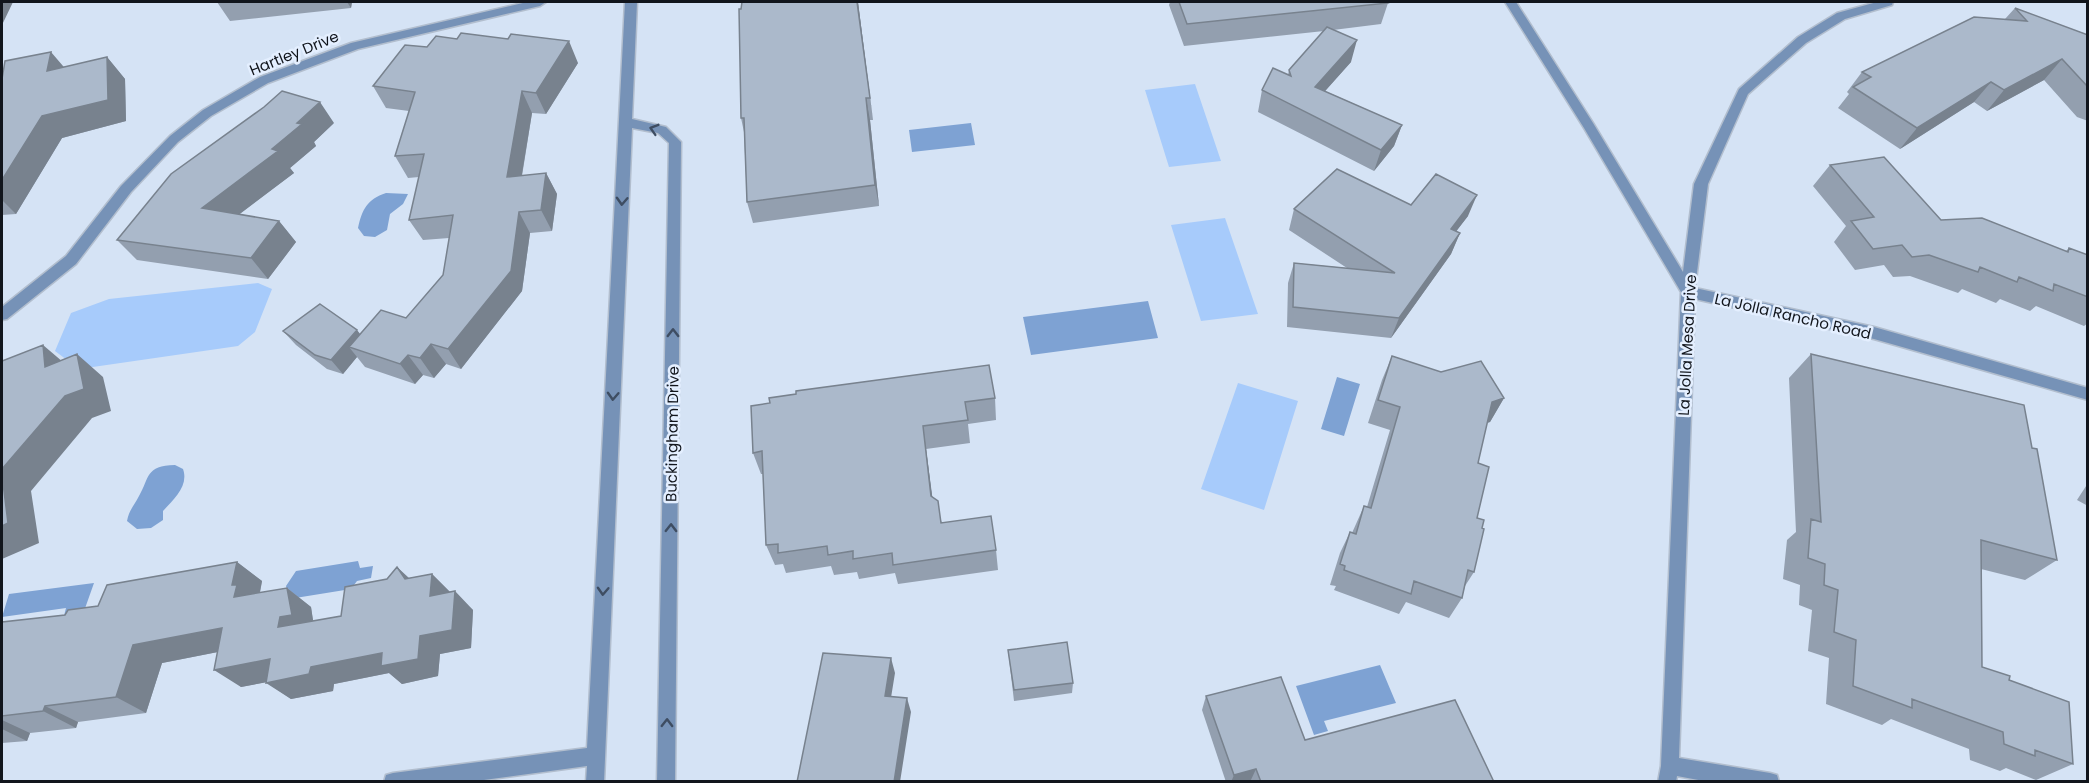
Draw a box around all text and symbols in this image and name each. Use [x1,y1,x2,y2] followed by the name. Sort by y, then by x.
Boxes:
[246,26,342,80] street label: Hartley Drive
[650,124,660,136] one-way arrow
[615,197,628,206] one-way arrow
[1673,274,1701,416] street label: La Jolla Mesa Drive
[1713,288,1873,344] street label: La Jolla Rancho Road
[667,329,679,338] one-way arrow
[660,366,684,502] street label: Buckingham Drive
[606,392,619,401] one-way arrow
[664,524,677,533] one-way arrow
[597,586,610,595] one-way arrow
[661,719,673,728] one-way arrow

